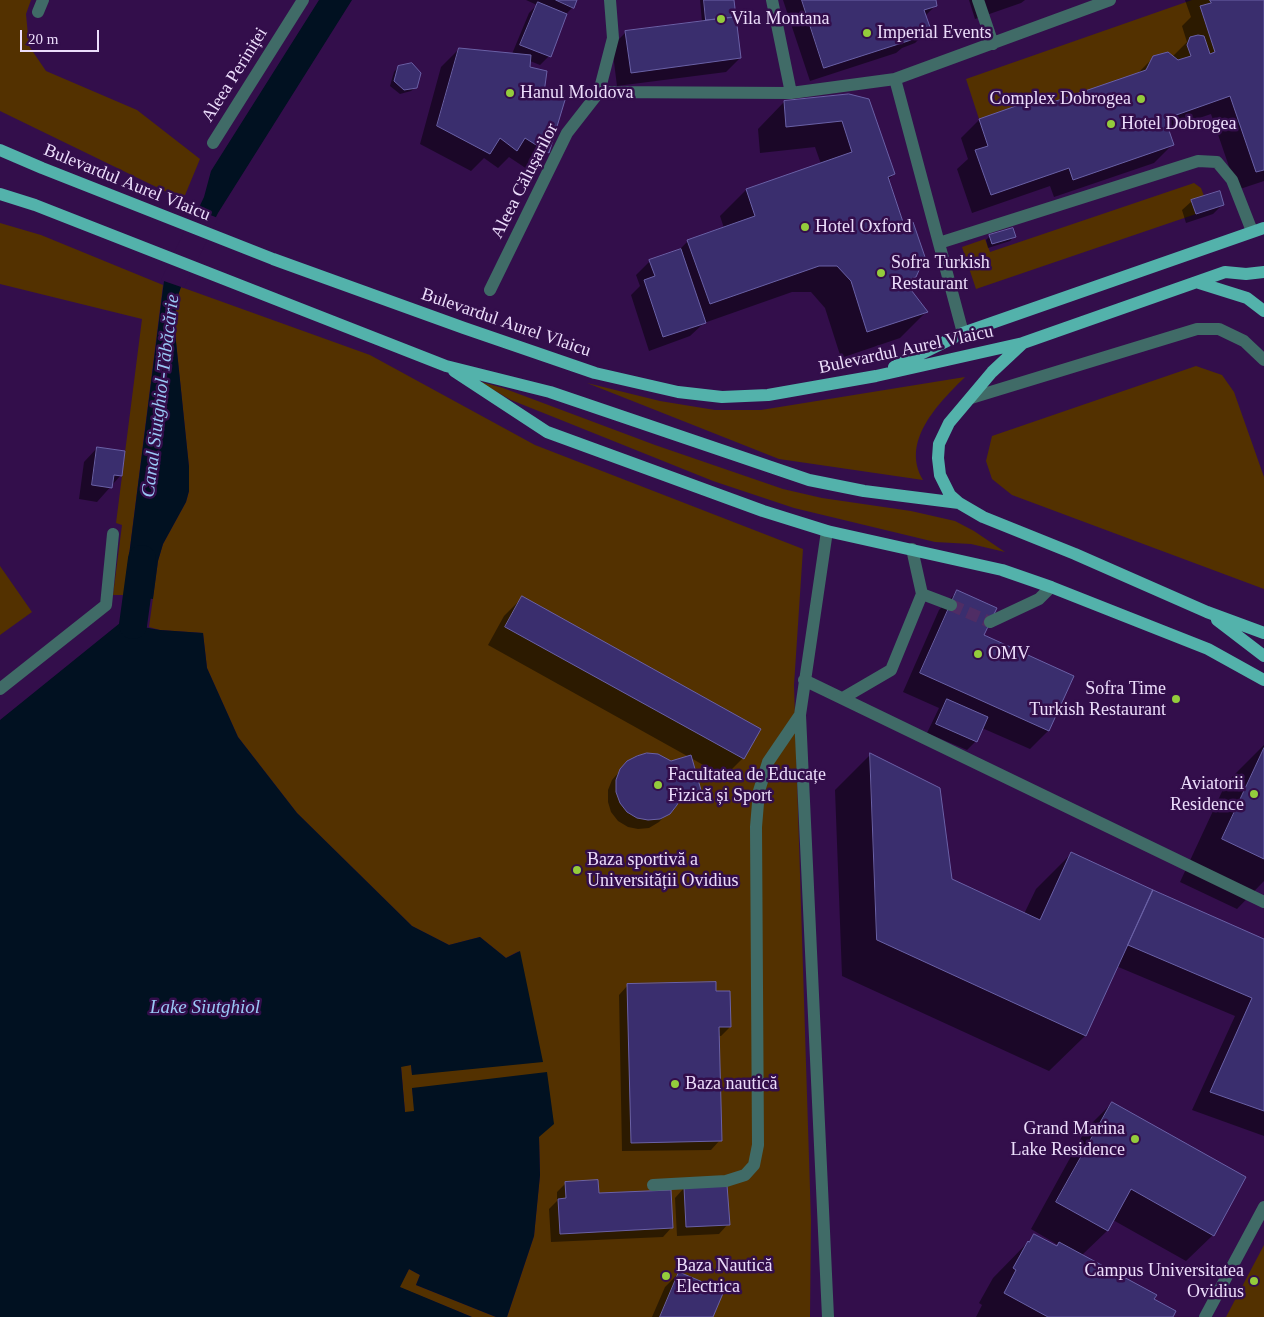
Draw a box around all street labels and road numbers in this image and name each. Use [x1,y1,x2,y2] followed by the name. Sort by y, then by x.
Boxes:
[197,24,273,126] street label: Aleea Periniței
[487,120,563,242] street label: Aleea Călușarilor
[40,140,214,226] street label: Bulevardul Aurel Vlaicu
[418,284,594,362] street label: Bulevardul Aurel Vlaicu
[817,321,995,379] street label: Bulevardul Aurel Vlaicu

